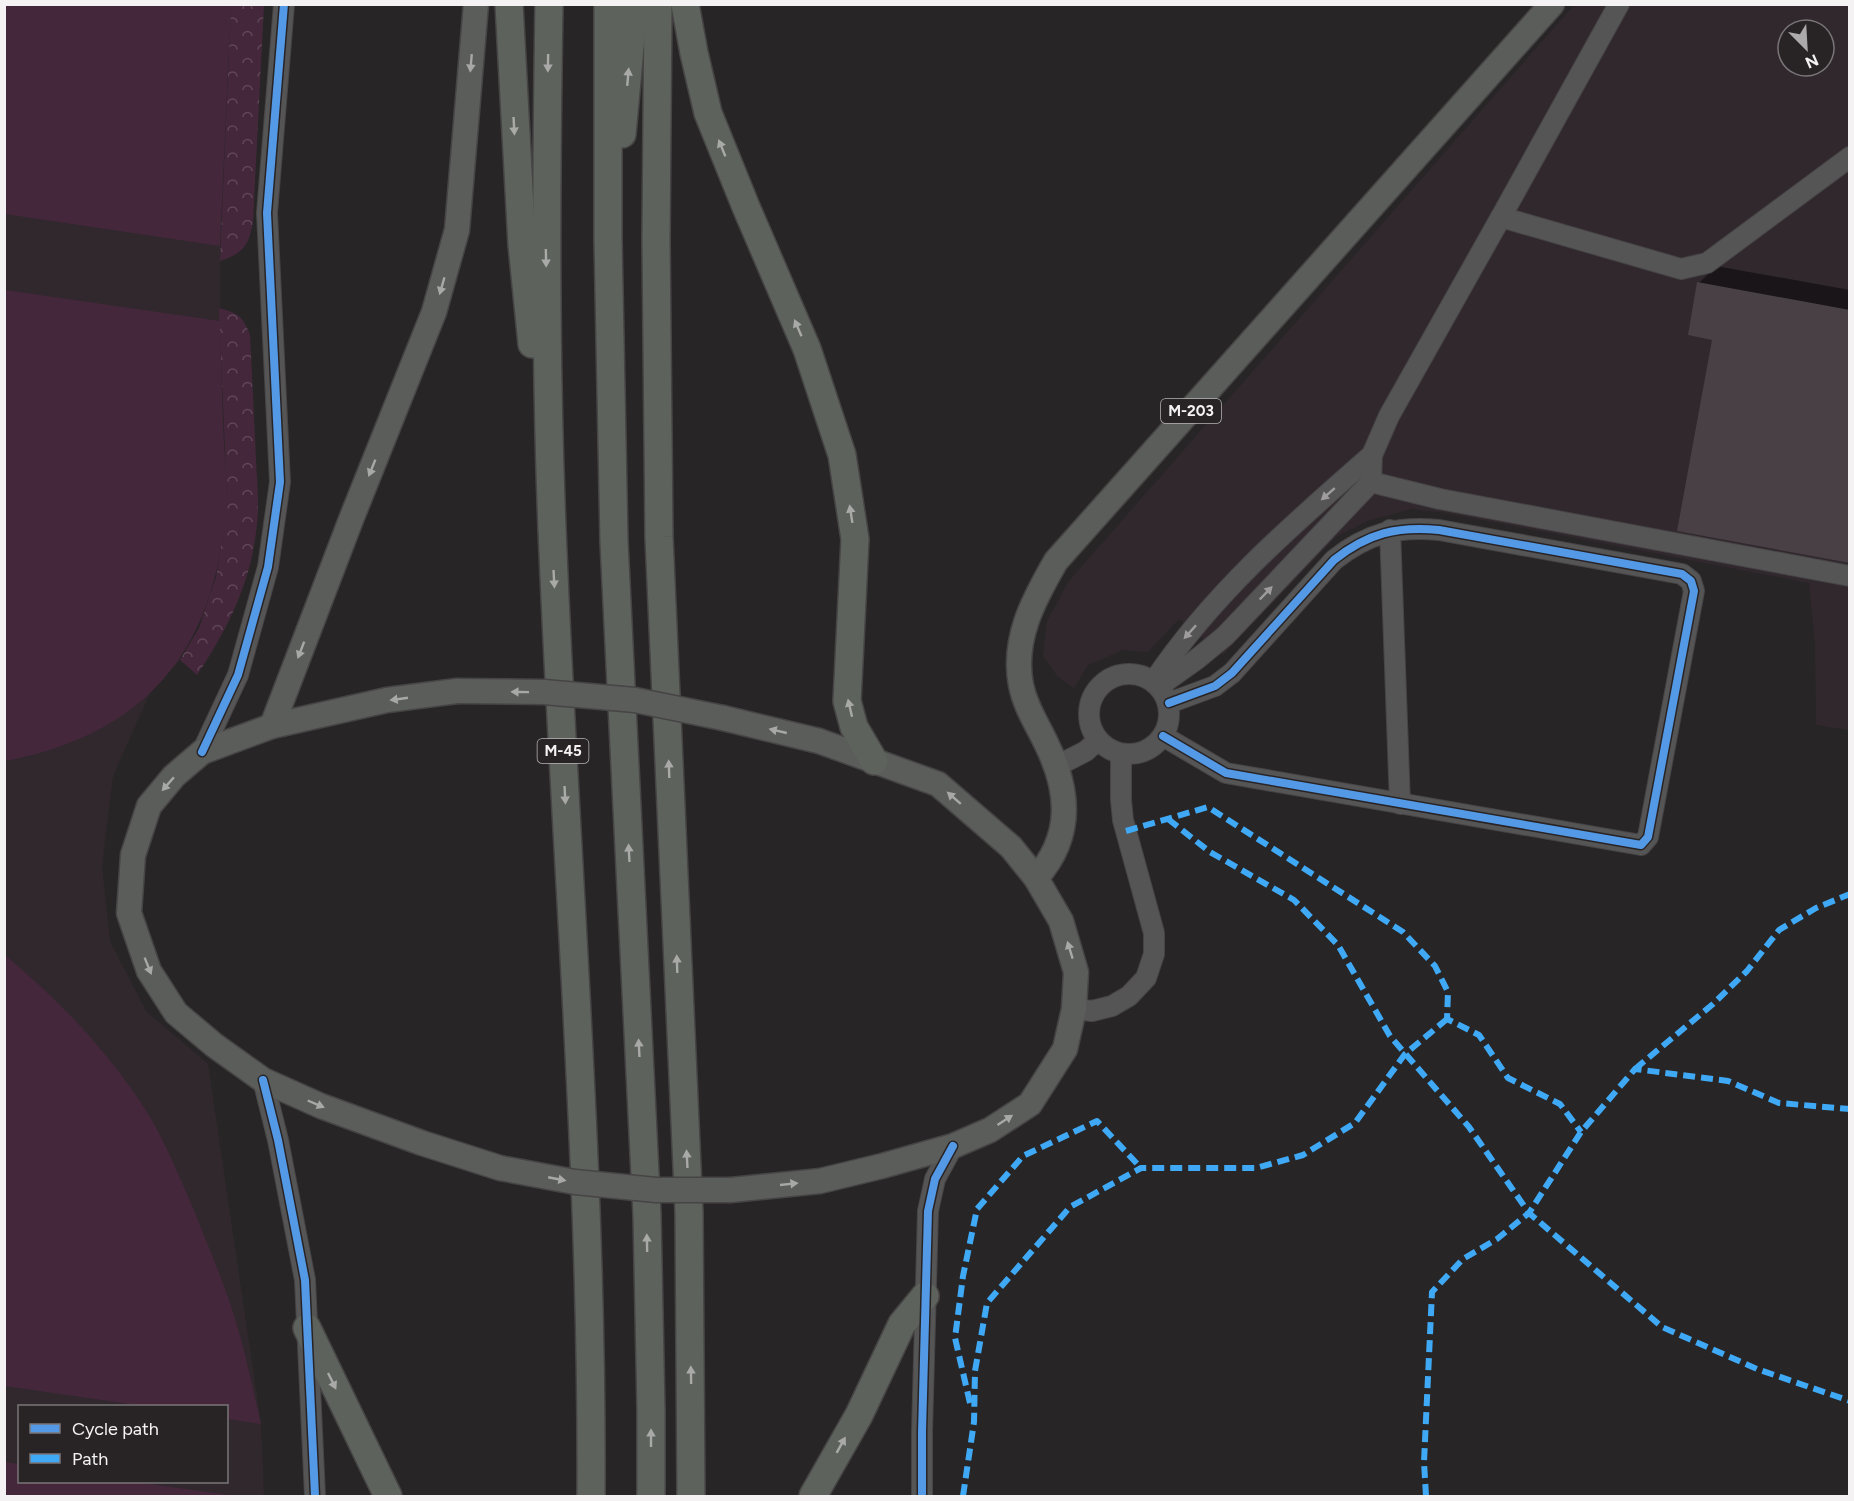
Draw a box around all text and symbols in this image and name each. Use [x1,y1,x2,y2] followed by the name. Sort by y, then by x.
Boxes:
[1776,18,1836,78] north arrow
[1802,50,1821,72] text: N
[466,53,476,72] one-way arrow
[543,53,553,72] one-way arrow
[623,67,633,86] one-way arrow
[510,116,519,135] one-way arrow
[717,139,726,157] one-way arrow
[541,248,551,267] one-way arrow
[436,277,446,295] one-way arrow
[793,319,802,336] one-way arrow
[1161,399,1221,423] road number: M-203
[367,459,376,477] one-way arrow
[1321,487,1336,500] one-way arrow
[847,505,856,524] one-way arrow
[550,569,559,588] one-way arrow
[1259,585,1273,600] one-way arrow
[1184,624,1197,639] one-way arrow
[296,641,306,659] one-way arrow
[510,687,529,697] one-way arrow
[389,694,408,703] one-way arrow
[844,699,854,718] one-way arrow
[768,726,787,735] one-way arrow
[538,739,588,763] road number: M-45
[665,760,674,779] one-way arrow
[161,776,174,792] one-way arrow
[561,785,570,804] one-way arrow
[947,792,962,805] one-way arrow
[625,844,634,863] one-way arrow
[1065,941,1074,959] one-way arrow
[673,955,682,974] one-way arrow
[144,957,153,975] one-way arrow
[634,1039,643,1058] one-way arrow
[308,1099,326,1109] one-way arrow
[997,1114,1014,1125] one-way arrow
[682,1150,691,1169] one-way arrow
[548,1175,567,1184] one-way arrow
[779,1179,798,1189] one-way arrow
[643,1234,652,1253] one-way arrow
[686,1366,696,1385] one-way arrow
[328,1372,337,1389] one-way arrow
[18,1405,228,1483] legend
[72,1418,159,1440] text: Cycle path
[646,1429,656,1448] one-way arrow
[836,1437,846,1454] one-way arrow
[72,1448,108,1470] text: Path

